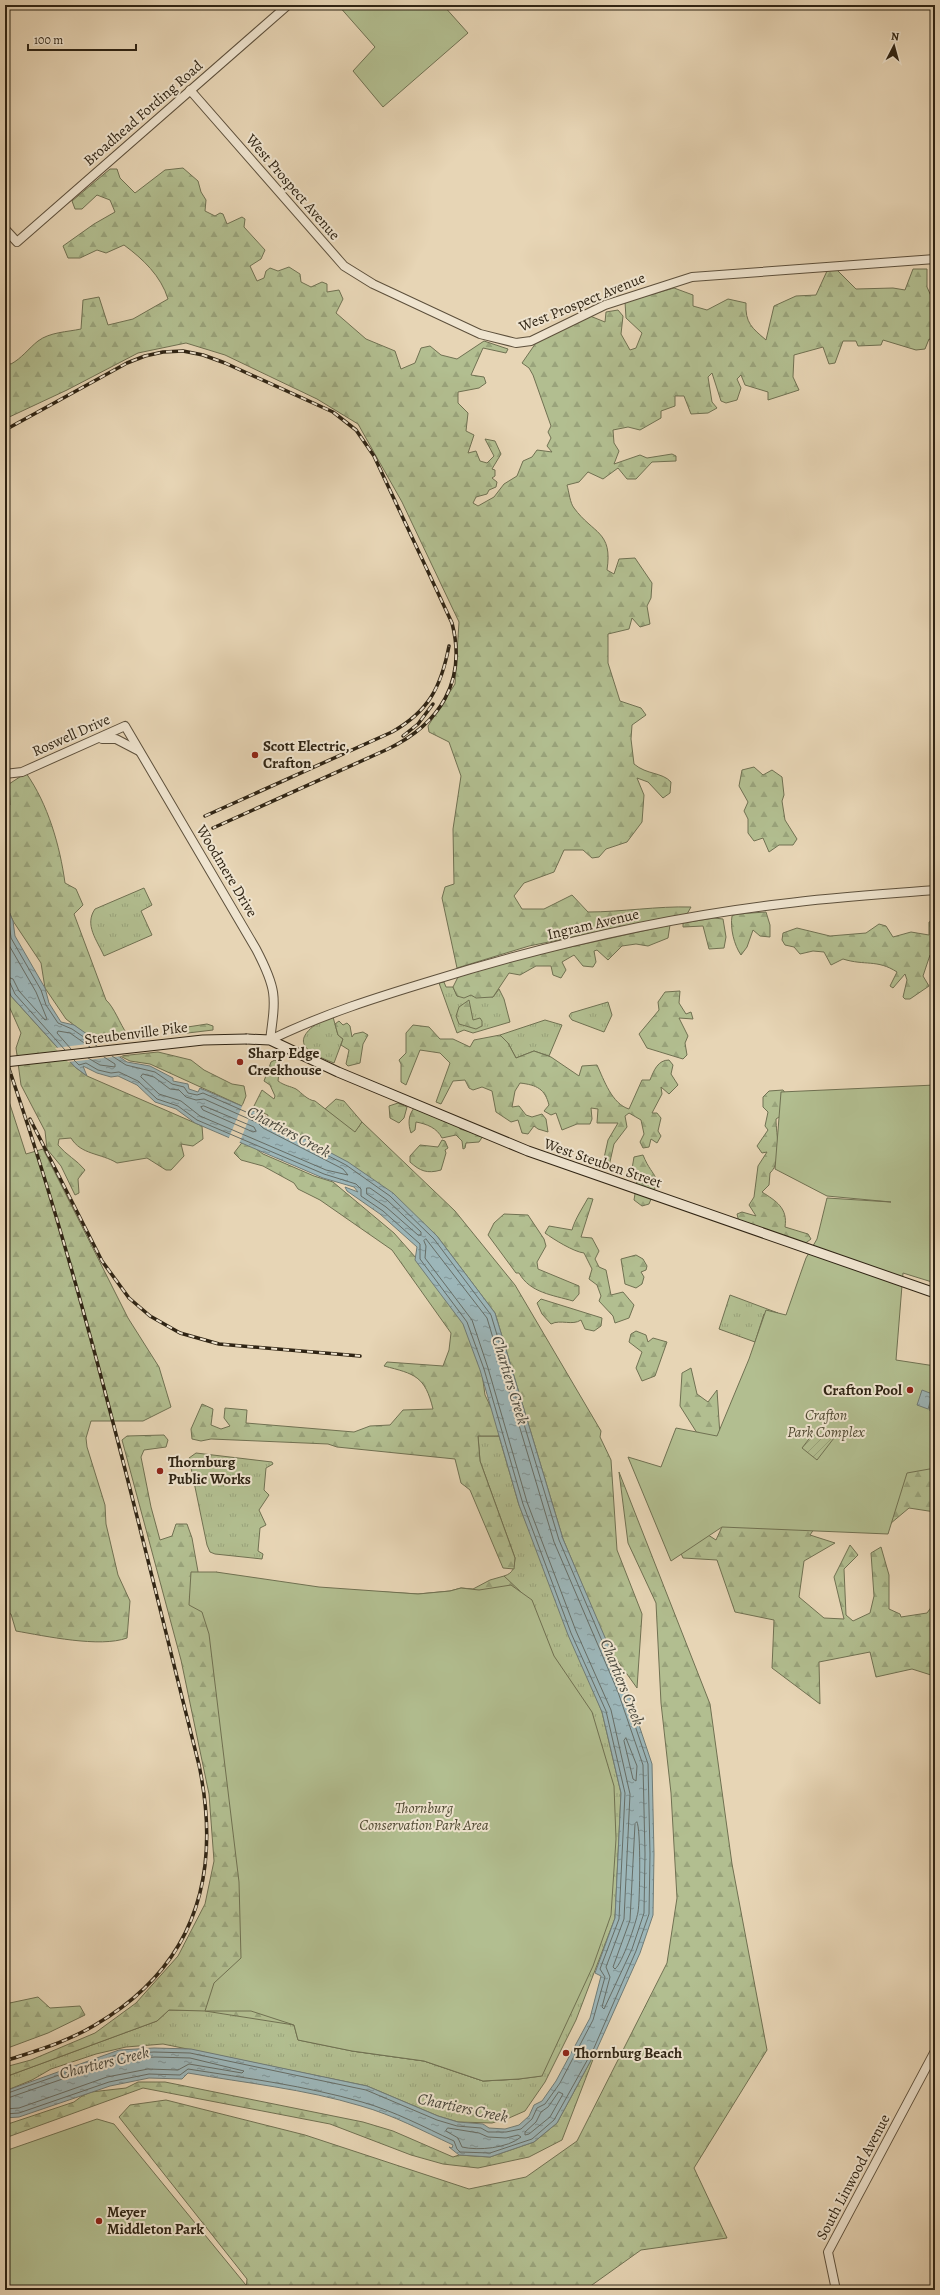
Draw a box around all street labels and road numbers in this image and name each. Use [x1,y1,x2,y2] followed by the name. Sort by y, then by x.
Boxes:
[79,55,208,170] street label: Broadhead Fording Road
[241,129,345,244] street label: West Prospect Avenue
[515,267,648,337] street label: West Prospect Avenue
[29,709,113,761] street label: Roswell Drive
[191,820,262,921] street label: Woodmere Drive
[545,904,641,944] street label: Ingram Avenue
[83,1017,189,1049] street label: Steubenville Pike
[540,1133,665,1193] street label: West Steuben Street
[811,2110,895,2243] street label: South Linwood Avenue

